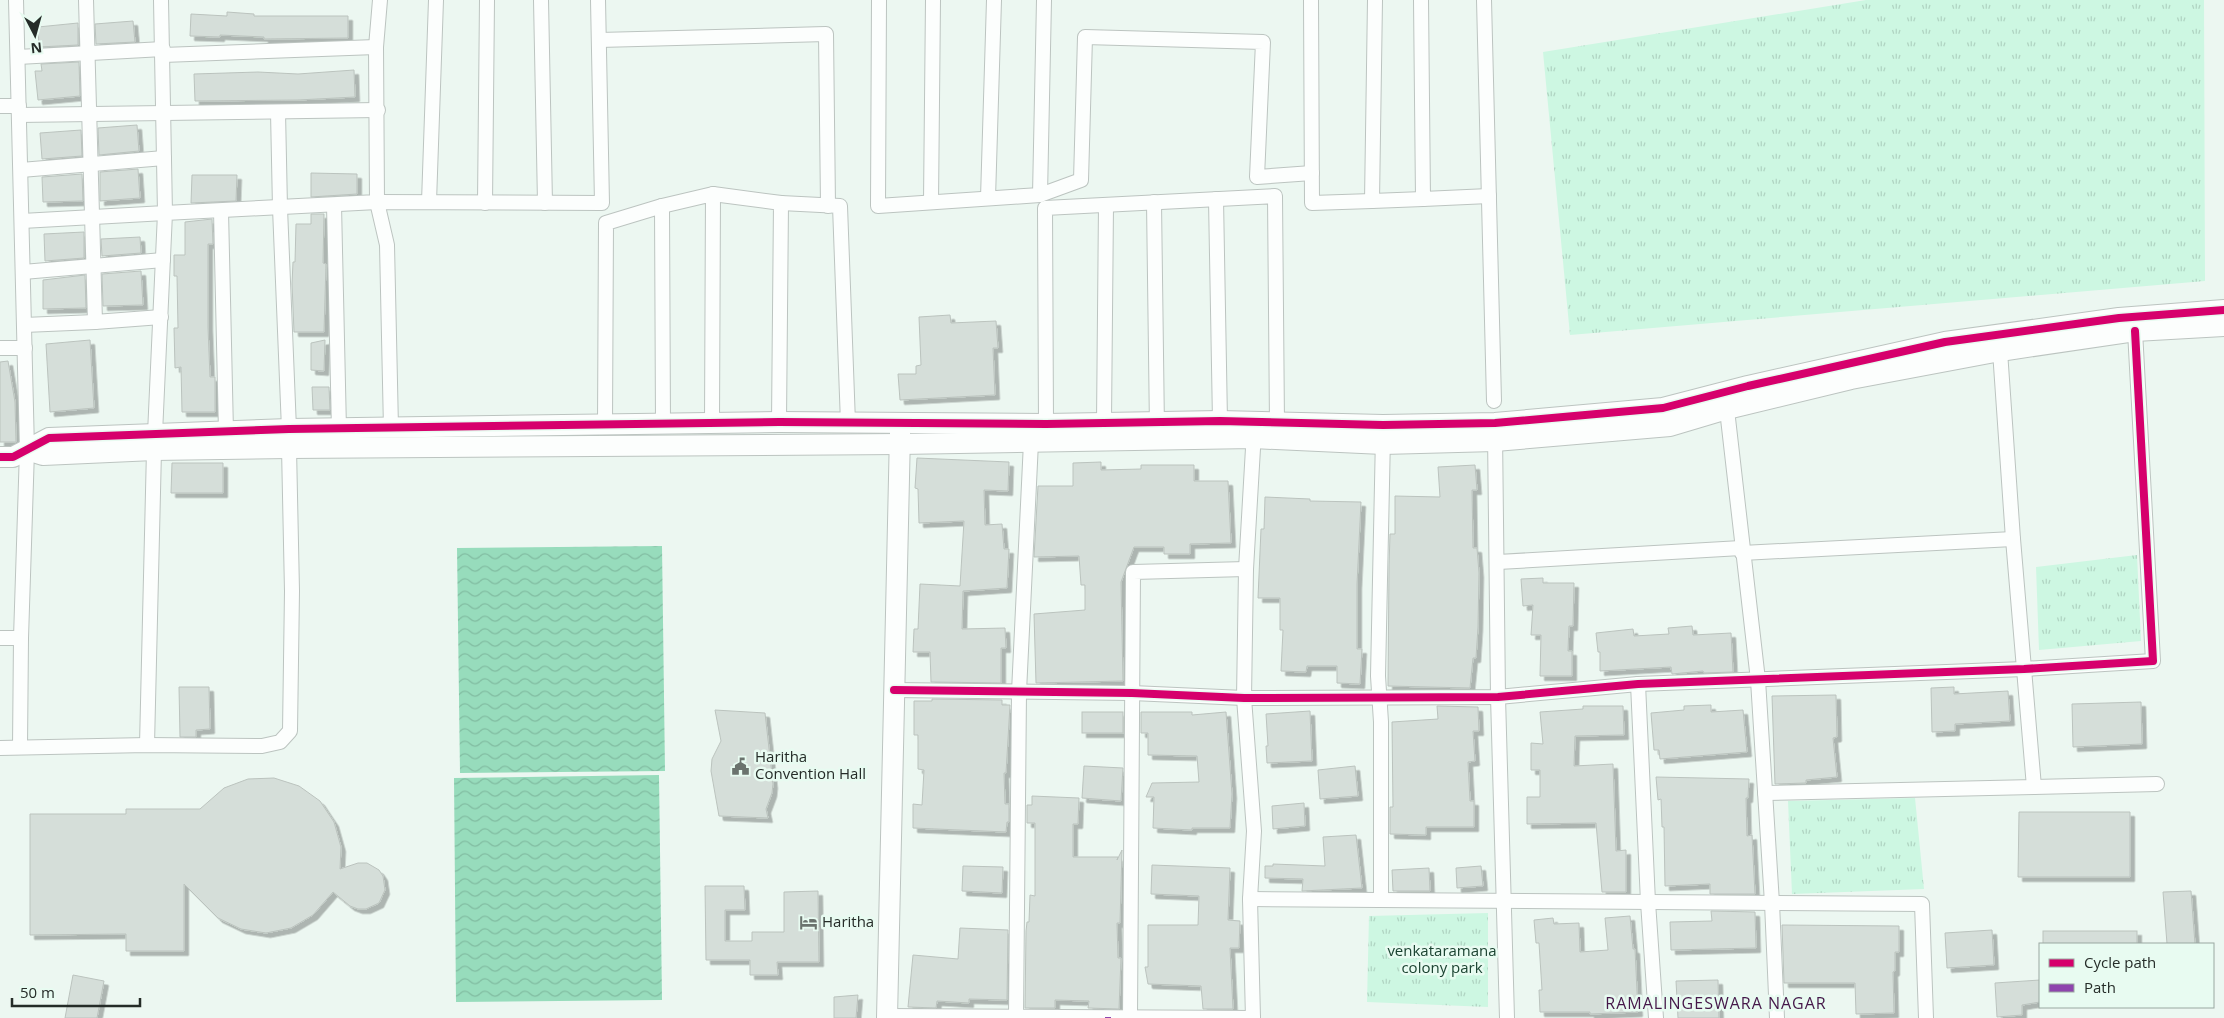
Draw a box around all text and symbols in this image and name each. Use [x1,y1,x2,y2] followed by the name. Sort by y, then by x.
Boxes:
[10,10,60,60] north arrow
[30,38,43,58] text: N
[755,746,866,783] place label: Haritha Convention Hall
[731,756,751,776] public building icon: Haritha Convention Hall
[822,911,874,931] place label: Haritha
[798,912,818,932] hotel icon: Haritha
[1387,940,1497,977] park label: venkataramana colony park
[2039,943,2214,1008] legend
[2084,952,2156,972] text: Cycle path
[12,976,140,1008] scale bar
[2084,977,2116,997] text: Path
[20,982,55,1002] text: 50 m
[1605,992,1827,1014] district label: RAMALINGESWARA NAGAR

